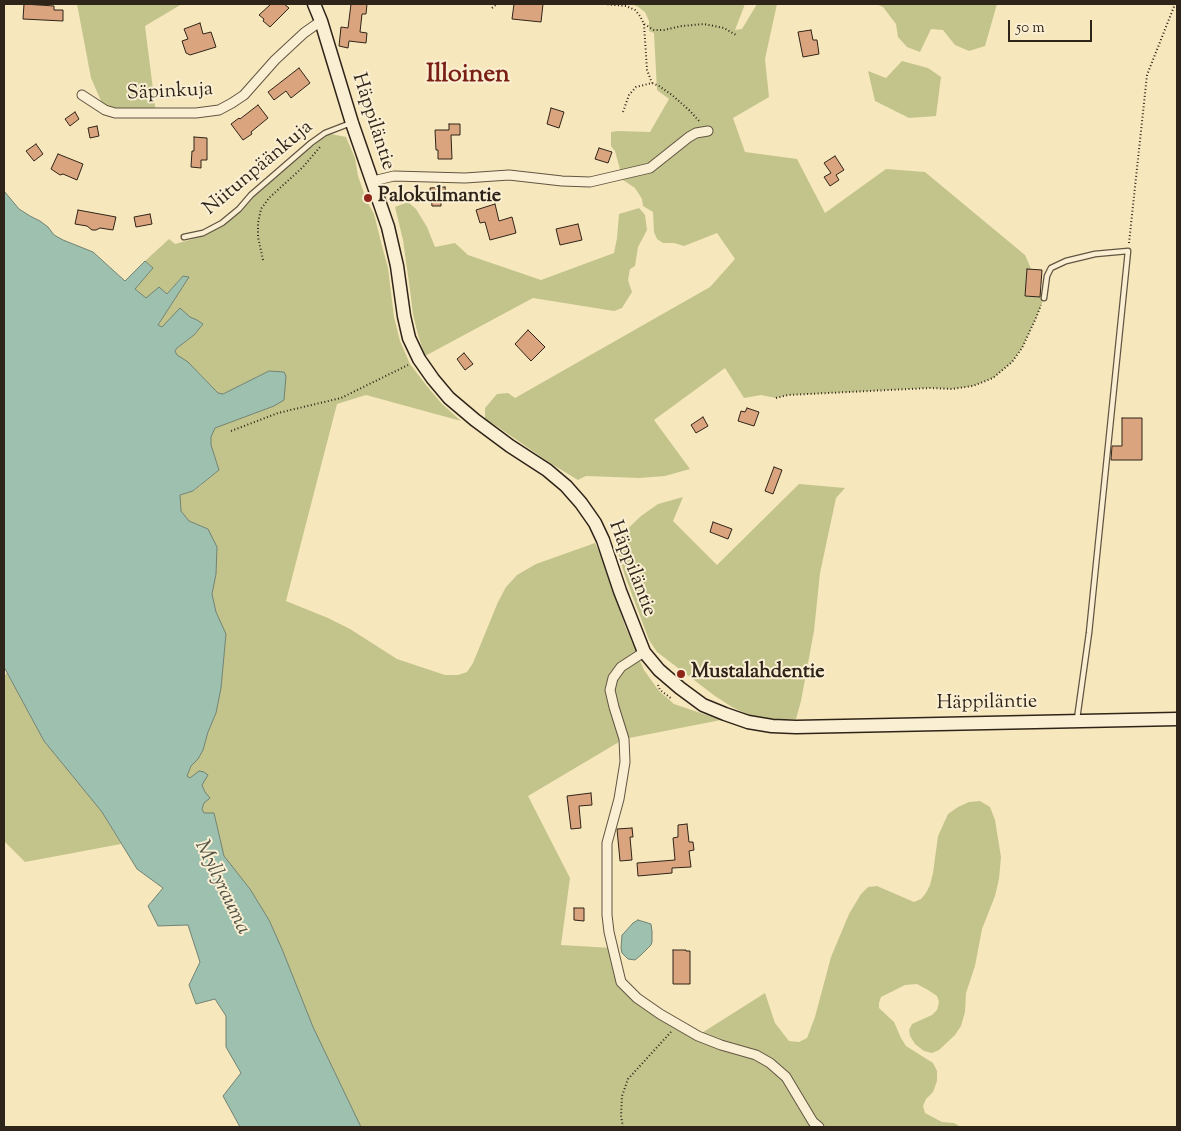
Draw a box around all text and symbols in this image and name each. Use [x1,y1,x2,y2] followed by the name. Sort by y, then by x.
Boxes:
[1011,10,1095,42] scale bar
[1016,18,1045,39] text: 50 m
[426,62,510,92] district label: Illoinen
[345,70,399,174] street label: Häppiläntie
[126,79,214,107] street label: Säpinkuja
[199,116,319,222] street label: Niitunpäänkuja
[378,186,501,210] place label: Palokulmantie
[362,192,374,204] marker: Palokulmantie
[602,518,660,620] street label: Häppiläntie
[691,662,825,686] place label: Mustalahdentie
[675,668,687,680] marker: Mustalahdentie
[936,691,1038,717] street label: Häppiläntie
[187,837,255,939] water label: Myllyrauma

